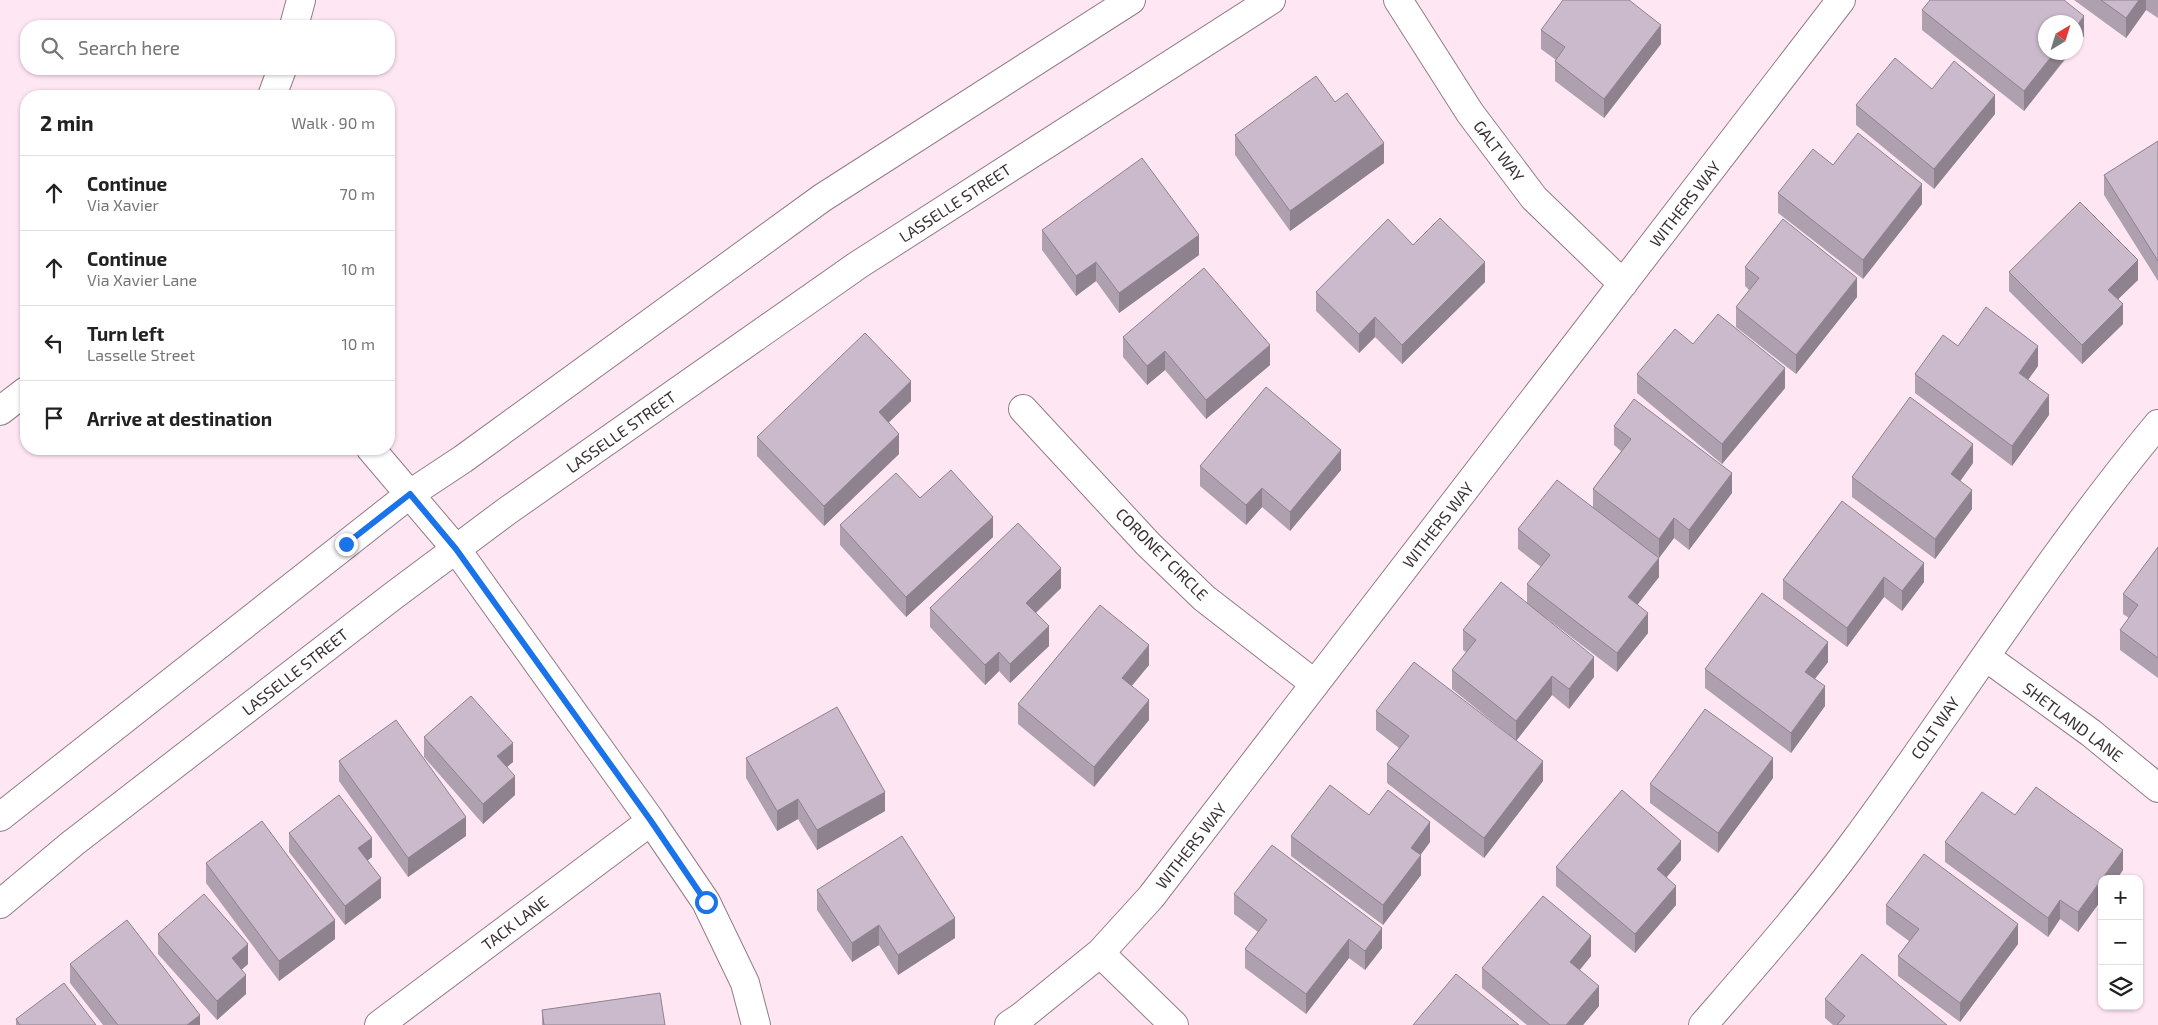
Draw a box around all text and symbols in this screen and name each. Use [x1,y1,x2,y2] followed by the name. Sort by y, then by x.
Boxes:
[2038,15,2083,60] north arrow
[20,20,395,75] search box
[38,34,66,62] icon: search
[78,36,180,59] text: Search here
[40,110,94,135] text: 2 min
[291,113,375,132] text: Walk · 90 m
[1470,116,1529,185] street label: GALT WAY
[1645,157,1724,250] street label: WITHERS WAY
[895,159,1014,246] street label: LASSELLE STREET
[87,172,167,195] text: Continue
[40,179,68,207] icon: ahead
[340,184,375,203] text: 70 m
[87,195,159,214] text: Via Xavier
[87,247,167,270] text: Continue
[40,254,68,282] icon: ahead
[341,259,375,278] text: 10 m
[87,270,197,289] text: Via Xavier Lane
[87,322,164,345] text: Turn left
[40,329,68,357] icon: left
[341,334,375,353] text: 10 m
[87,345,195,364] text: Lasselle Street
[562,387,679,476] street label: LASSELLE STREET
[40,404,68,432] icon: arrive
[87,407,272,430] text: Arrive at destination
[1398,478,1477,571] street label: WITHERS WAY
[1112,504,1212,604] street label: CORONET CIRCLE
[335,533,358,556] route end
[238,624,352,719] street label: LASSELLE STREET
[2020,678,2127,765] street label: SHETLAND LANE
[1906,693,1963,762] street label: COLT WAY
[1151,799,1230,892] street label: WITHERS WAY
[2098,875,2143,1010] map controls
[2098,875,2143,920] button: +
[478,891,552,954] street label: TACK LANE
[695,891,718,914] route start
[2098,920,2143,965] button: −
[2098,965,2143,1010] button: layers

